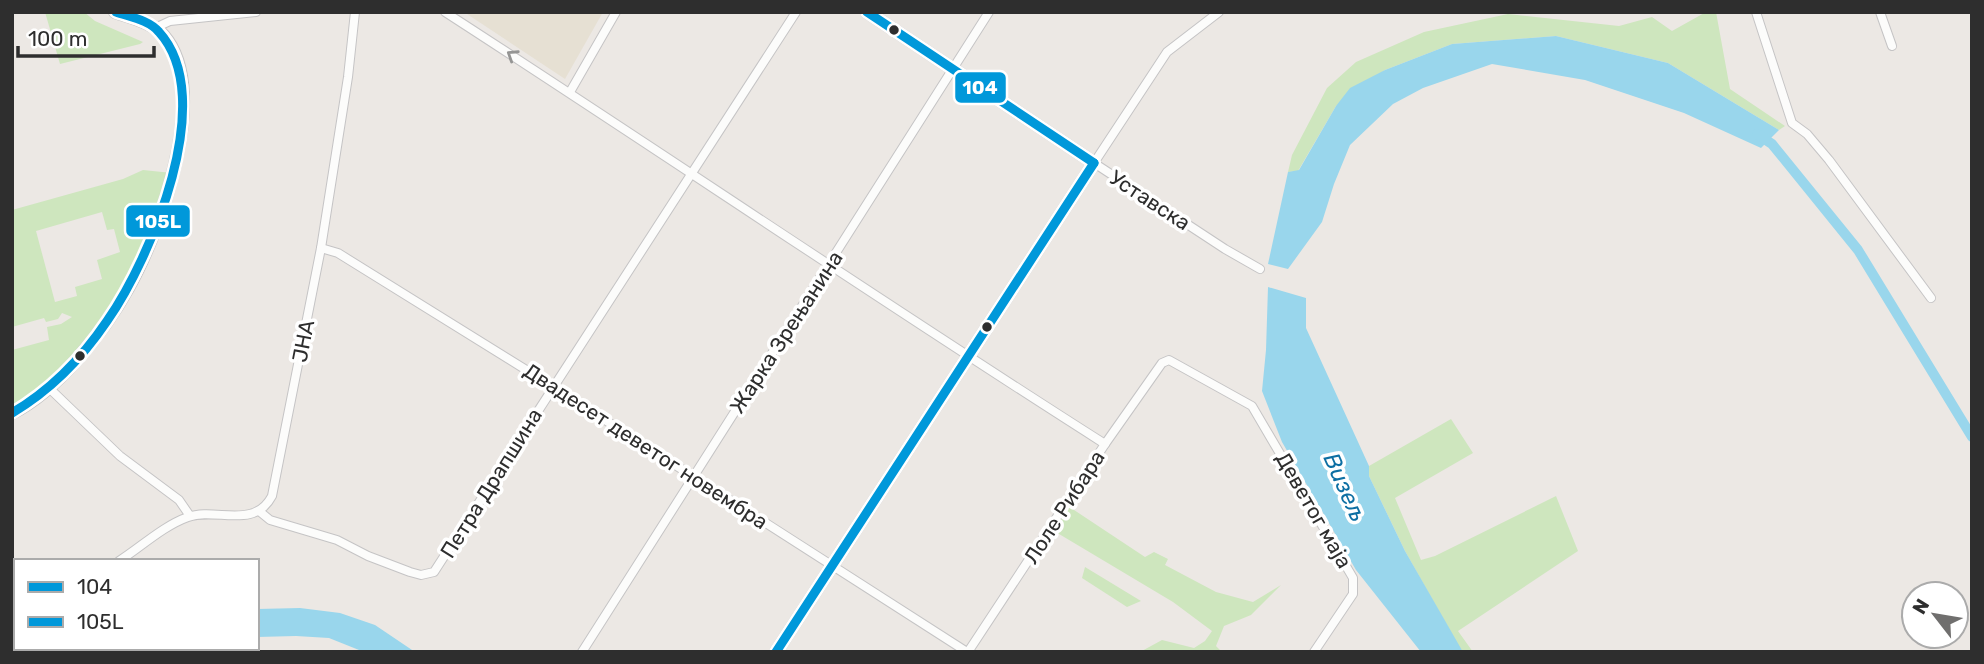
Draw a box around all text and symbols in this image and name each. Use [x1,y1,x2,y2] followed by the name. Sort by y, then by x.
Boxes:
[18,14,154,58] scale bar
[887,23,901,37] unlabelled marker
[28,26,87,51] text: 100 m
[507,51,520,64] one-way arrow
[954,71,1007,104] line badge: 104
[962,76,998,99] text: 104
[1105,165,1195,235] street label: Уставска
[125,204,191,238] line badge: 105L
[135,210,182,233] text: 105L
[724,246,848,418] street label: Жарка Зрењанина
[287,318,319,364] street label: ЈНА
[980,320,994,334] unlabelled marker
[73,349,87,363] unlabelled marker
[519,358,773,534] street label: Двадесет деветог новембра
[435,403,547,563] street label: Петра Драпшина
[1018,446,1110,568] street label: Лоле Рибара
[1271,447,1357,573] street label: Деветог маја
[1318,448,1372,526] water label: Визељ
[14,559,259,650] legend
[77,574,112,599] text: 104
[1900,580,1970,650] north arrow
[1907,595,1934,618] text: N
[77,609,124,634] text: 105L

